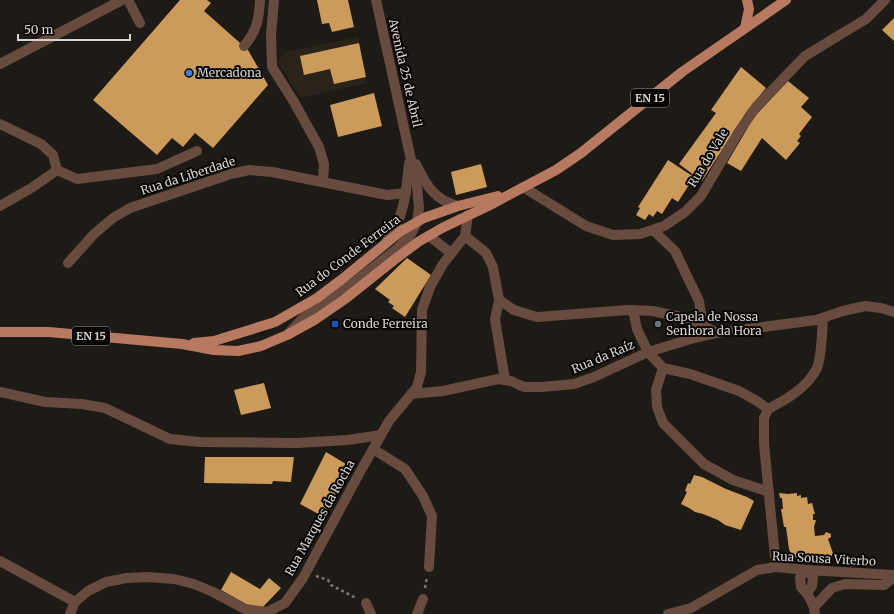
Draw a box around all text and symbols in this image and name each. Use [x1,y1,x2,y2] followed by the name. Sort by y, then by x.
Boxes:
[18,16,130,42] scale bar
[386,16,425,129] street label: Avenida 25 de Abril
[24,22,53,37] text: 50 m
[197,65,262,80] place label: Mercadona
[184,68,194,78] marker: Mercadona
[631,89,669,107] road number: EN 15
[684,126,731,190] street label: Rua do Vale
[138,153,237,198] street label: Rua da Liberdade
[293,211,403,300] street label: Rua do Conde Ferreira
[666,309,762,338] place label: Capela de Nossa Senhora da Hora
[343,316,428,331] place label: Conde Ferreira
[330,319,340,329] marker: Conde Ferreira
[653,319,663,329] marker: Capela de Nossa Senhora da Hora
[72,327,110,345] road number: EN 15
[569,336,637,377] street label: Rua da Raíz
[281,457,358,578] street label: Rua Marques da Rocha
[772,548,876,569] street label: Rua Sousa Viterbo

